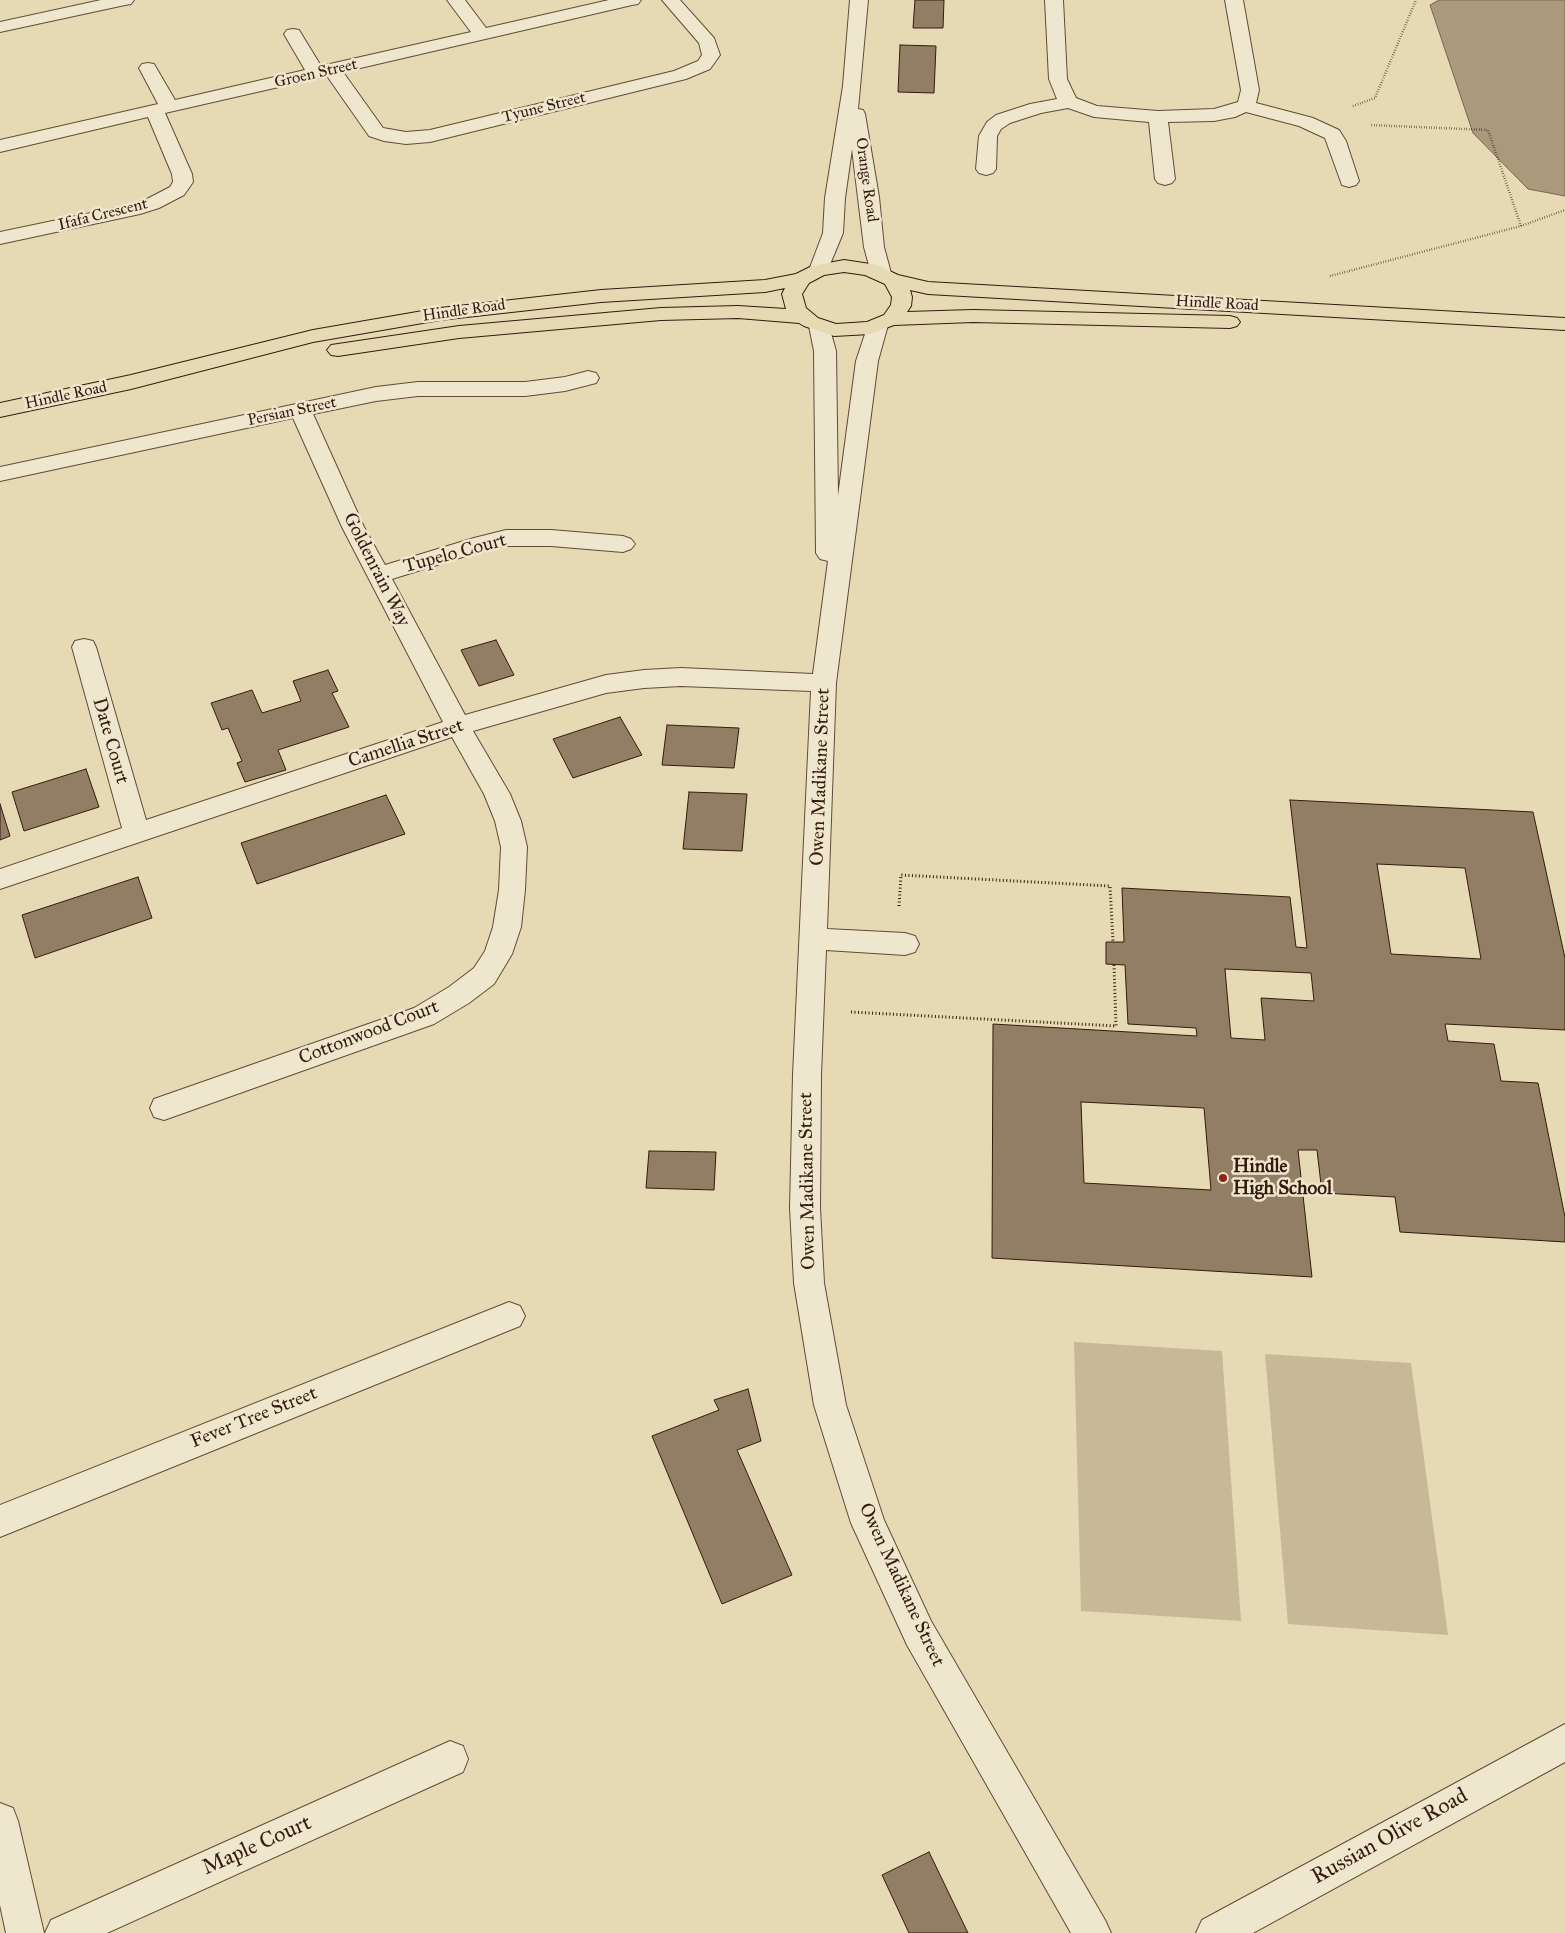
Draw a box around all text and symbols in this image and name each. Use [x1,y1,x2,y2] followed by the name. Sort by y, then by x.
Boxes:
[273,55,359,93] street label: Groen Street
[500,88,588,128] street label: Tyune Street
[851,136,881,224] street label: Orange Road
[56,195,150,235] street label: Ifafa Crescent
[1175,292,1259,316] street label: Hindle Road
[421,296,507,326] street label: Hindle Road
[23,378,109,414] street label: Hindle Road
[246,393,338,431] street label: Persian Street
[337,509,415,631] street label: Goldenrain Way
[401,529,509,579] street label: Tupelo Court
[807,688,835,866] street label: Owen Madikane Street
[87,695,133,787] street label: Date Court
[346,715,466,773] street label: Camellia Street
[296,996,442,1070] street label: Cottonwood Court
[795,1092,821,1270] street label: Owen Madikane Street
[1233,1156,1332,1200] place label: Hindle High School
[1217,1172,1229,1184] marker: Hindle High School
[187,1382,321,1454] street label: Fever Tree Street
[853,1500,949,1670] street label: Owen Madikane Street
[1307,1783,1473,1891] street label: Russian Olive Road
[198,1810,316,1882] street label: Maple Court

